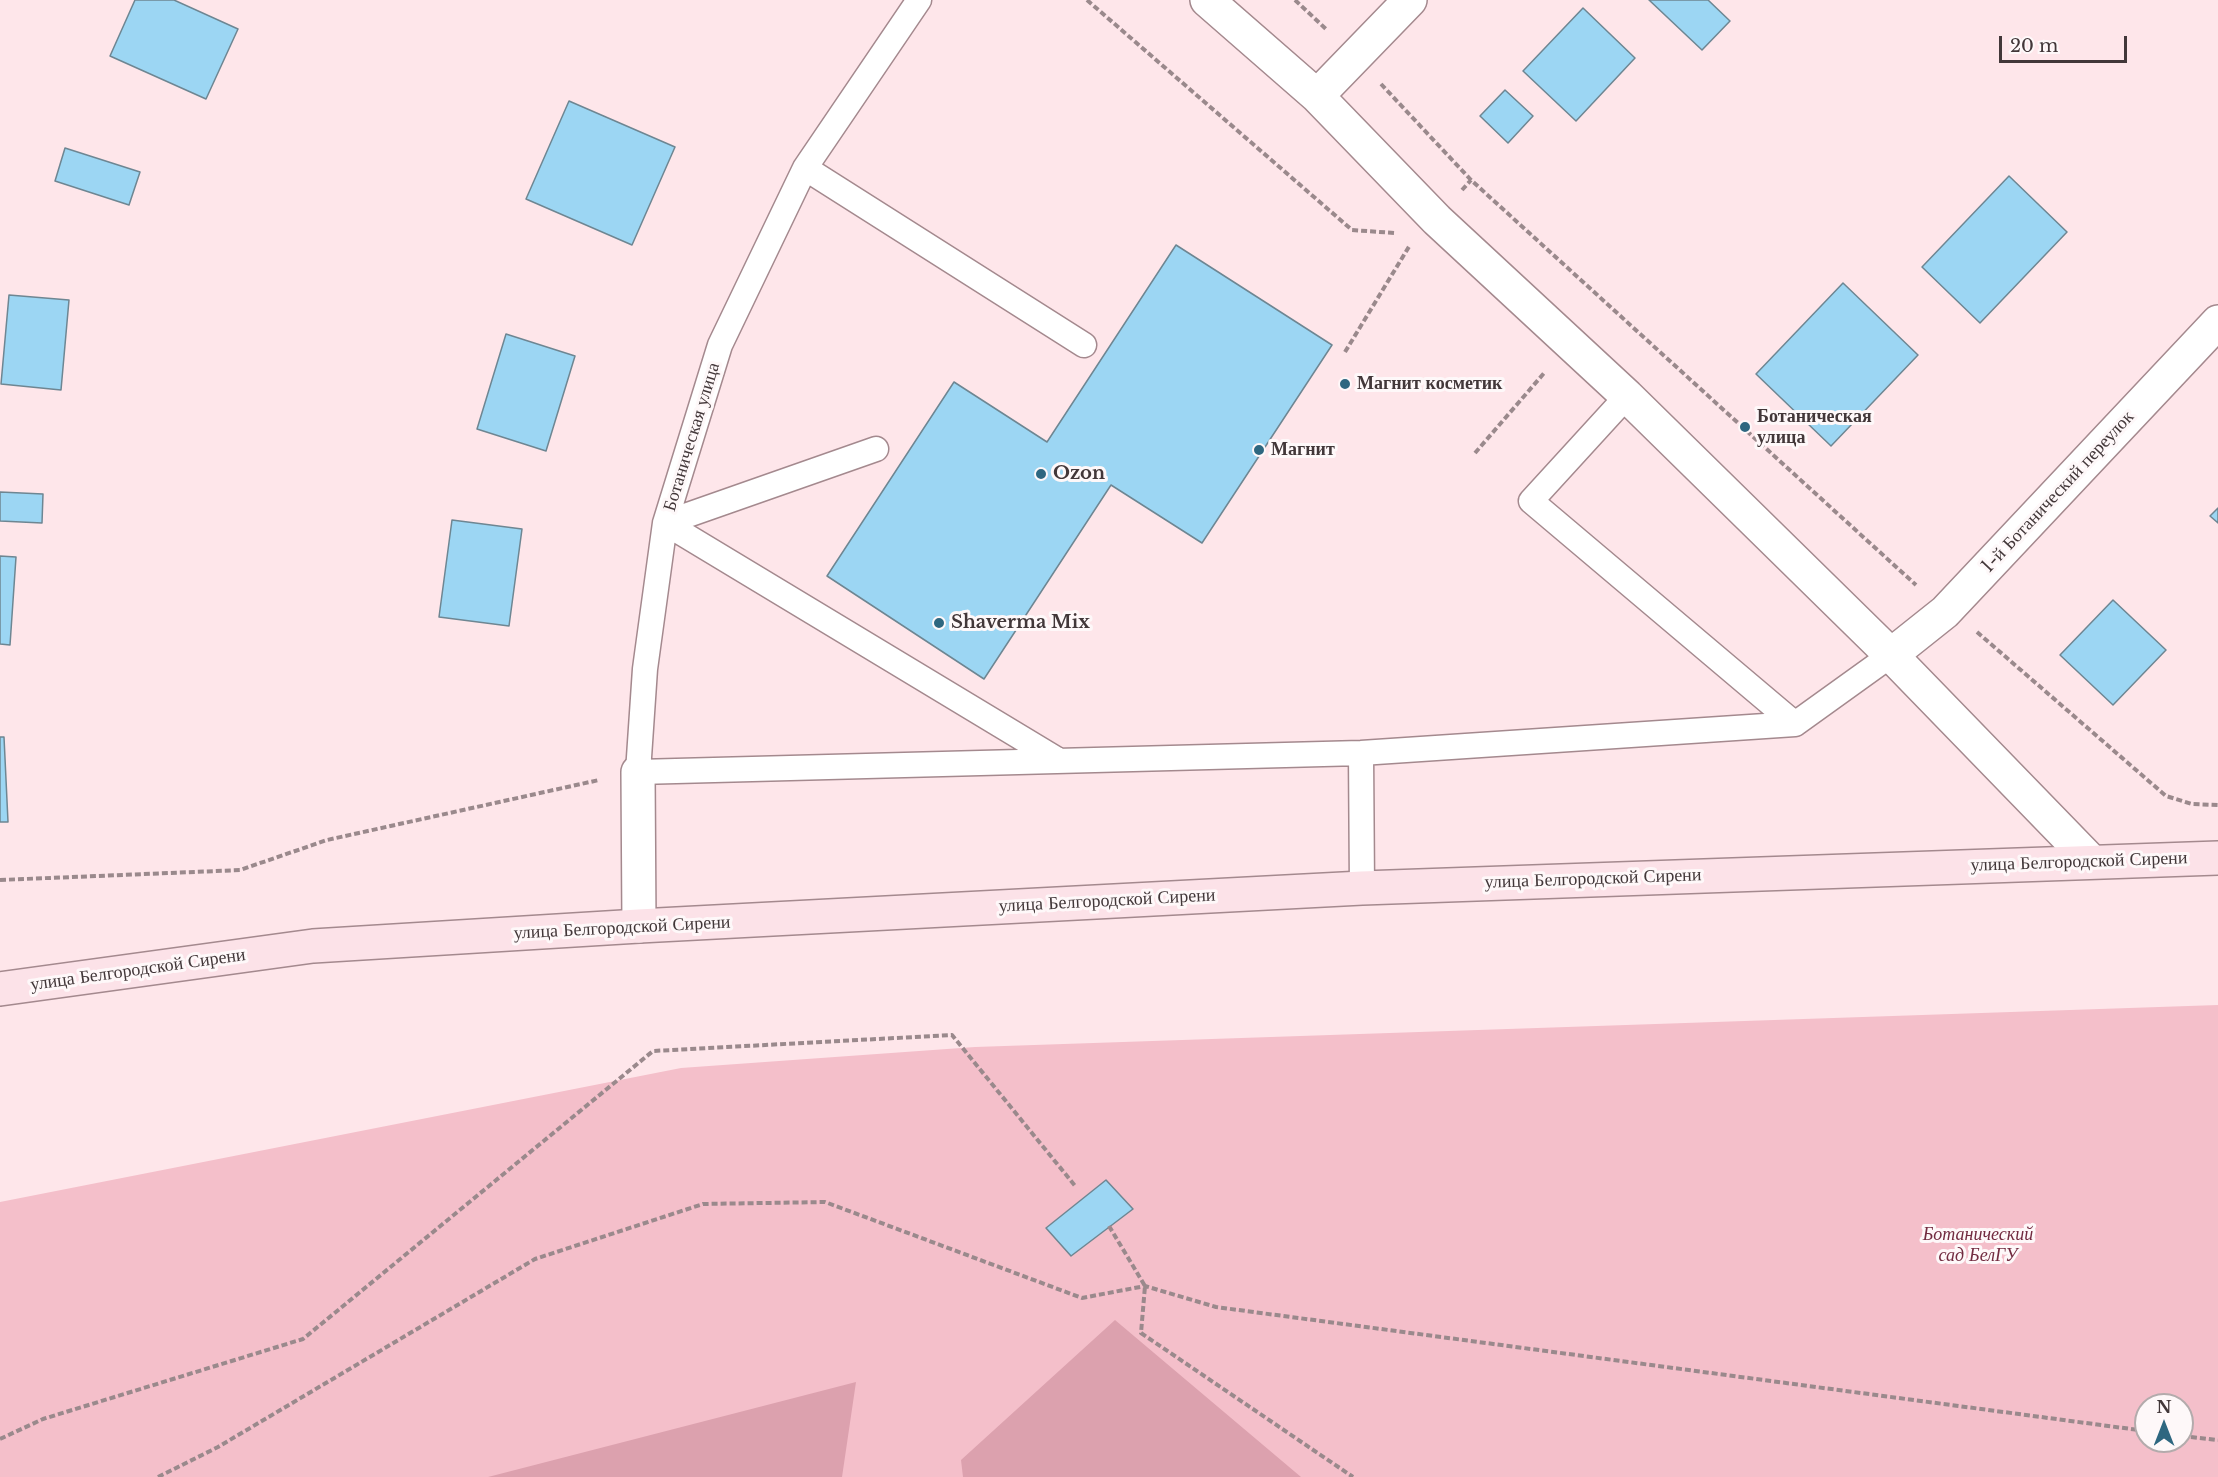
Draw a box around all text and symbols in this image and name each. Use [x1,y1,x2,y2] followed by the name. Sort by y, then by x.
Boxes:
[2002,24,2130,62] scale bar
[2010,35,2058,57] text: 20 m
[659,360,725,514] street label: Ботаническая улица
[1357,373,1502,395] place label: Магнит косметик
[1338,377,1352,391] marker: Магнит косметик
[1757,406,1872,448] place label: Ботаническая улица
[1977,407,2139,577] street label: 1-й Ботанический переулок
[1738,420,1752,434] marker: Ботаническая улица
[1271,439,1335,461] place label: Магнит
[1252,443,1266,457] marker: Магнит
[1053,463,1105,485] place label: Ozon
[1034,467,1048,481] marker: Ozon
[951,612,1090,634] place label: Shaverma Mix
[932,616,946,630] marker: Shaverma Mix
[1970,847,2188,877] street label: улица Белгородской Сирени
[1484,864,1702,894] street label: улица Белгородской Сирени
[998,885,1216,917] street label: улица Белгородской Сирени
[513,912,731,944] street label: улица Белгородской Сирени
[29,944,247,996] street label: улица Белгородской Сирени
[1923,1224,2033,1266] park label: Ботанический сад БелГУ
[2134,1393,2194,1453] north arrow
[2156,1397,2172,1417] text: N

